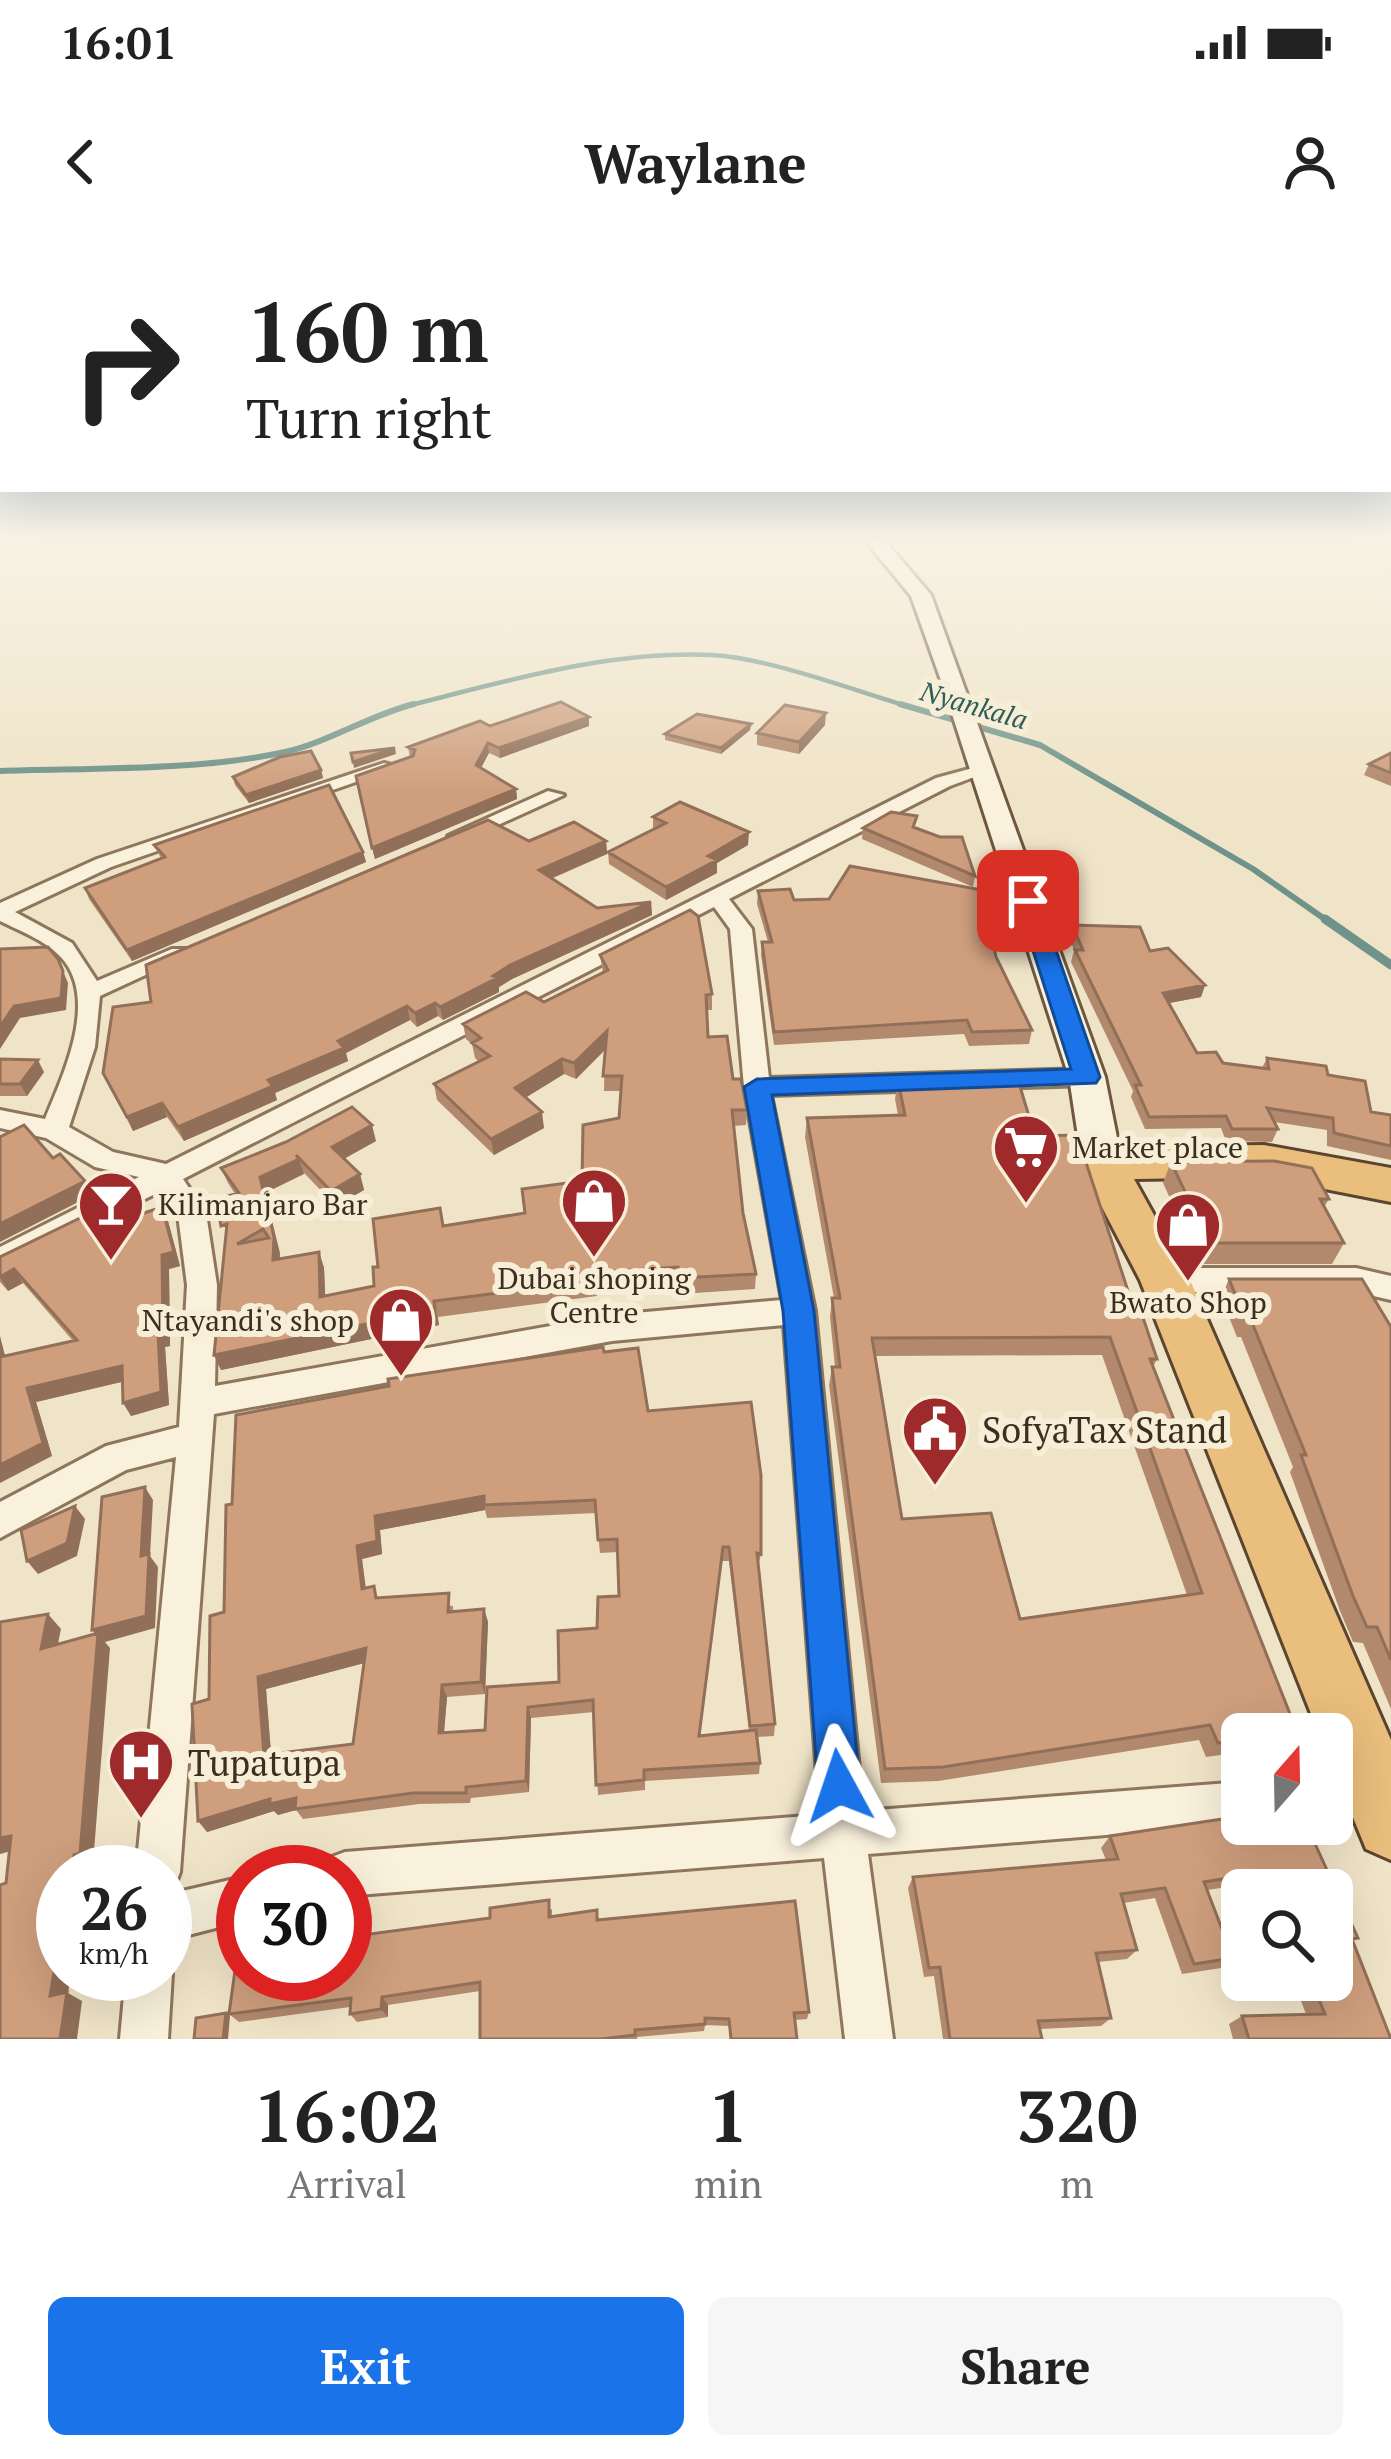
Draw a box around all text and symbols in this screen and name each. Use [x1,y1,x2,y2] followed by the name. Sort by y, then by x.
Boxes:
[60,12,177,72] text: 16:01
[584,127,807,198] text: Waylane
[48,129,114,195] icon: back
[1277,129,1343,195] icon: person
[246,275,489,386] text: 160 m
[48,288,204,444] icon: right
[246,382,492,453] text: Turn right
[915,672,1032,737] water label: Nyankala
[977,850,1079,952] pin
[995,868,1061,934] icon: arrive
[991,1112,1061,1206] supermarket icon: Market place
[1072,1127,1243,1167] place label: Market place
[559,1166,629,1260] shop icon: Dubai shoping Centre
[76,1169,146,1263] bar icon: Kilimanjaro Bar
[158,1184,368,1224] place label: Kilimanjaro Bar
[1153,1190,1223,1284] shop icon: Bwato Shop
[497,1258,692,1332] place label: Dubai shoping Centre
[1109,1282,1267,1322] place label: Bwato Shop
[366,1285,436,1379] shop icon: Ntayandi's shop
[142,1300,354,1340] place label: Ntayandi's shop
[900,1394,970,1488] public building icon: SofyaTax Stand
[982,1406,1227,1453] place label: SofyaTax Stand
[1221,1713,1353,1845] north arrow
[1221,1713,1353,2001] map controls
[776,1723,902,1849] position arrow
[106,1727,176,1821] hospital icon: Tupatupa
[188,1739,341,1786] place label: Tupatupa
[216,1845,372,2001] speed limit sign: 30
[80,1868,148,1947] text: 26
[1221,1869,1353,2001] button: search
[79,1933,149,1973] text: km/h
[253,2067,441,2163] text: 16:02
[708,2067,749,2163] text: 1
[1016,2067,1138,2163] text: 320
[287,2157,407,2209] text: Arrival
[694,2157,762,2209] text: min
[1060,2157,1094,2209] text: m
[48,2297,684,2435] button: Exit
[708,2297,1343,2435] button: Share

